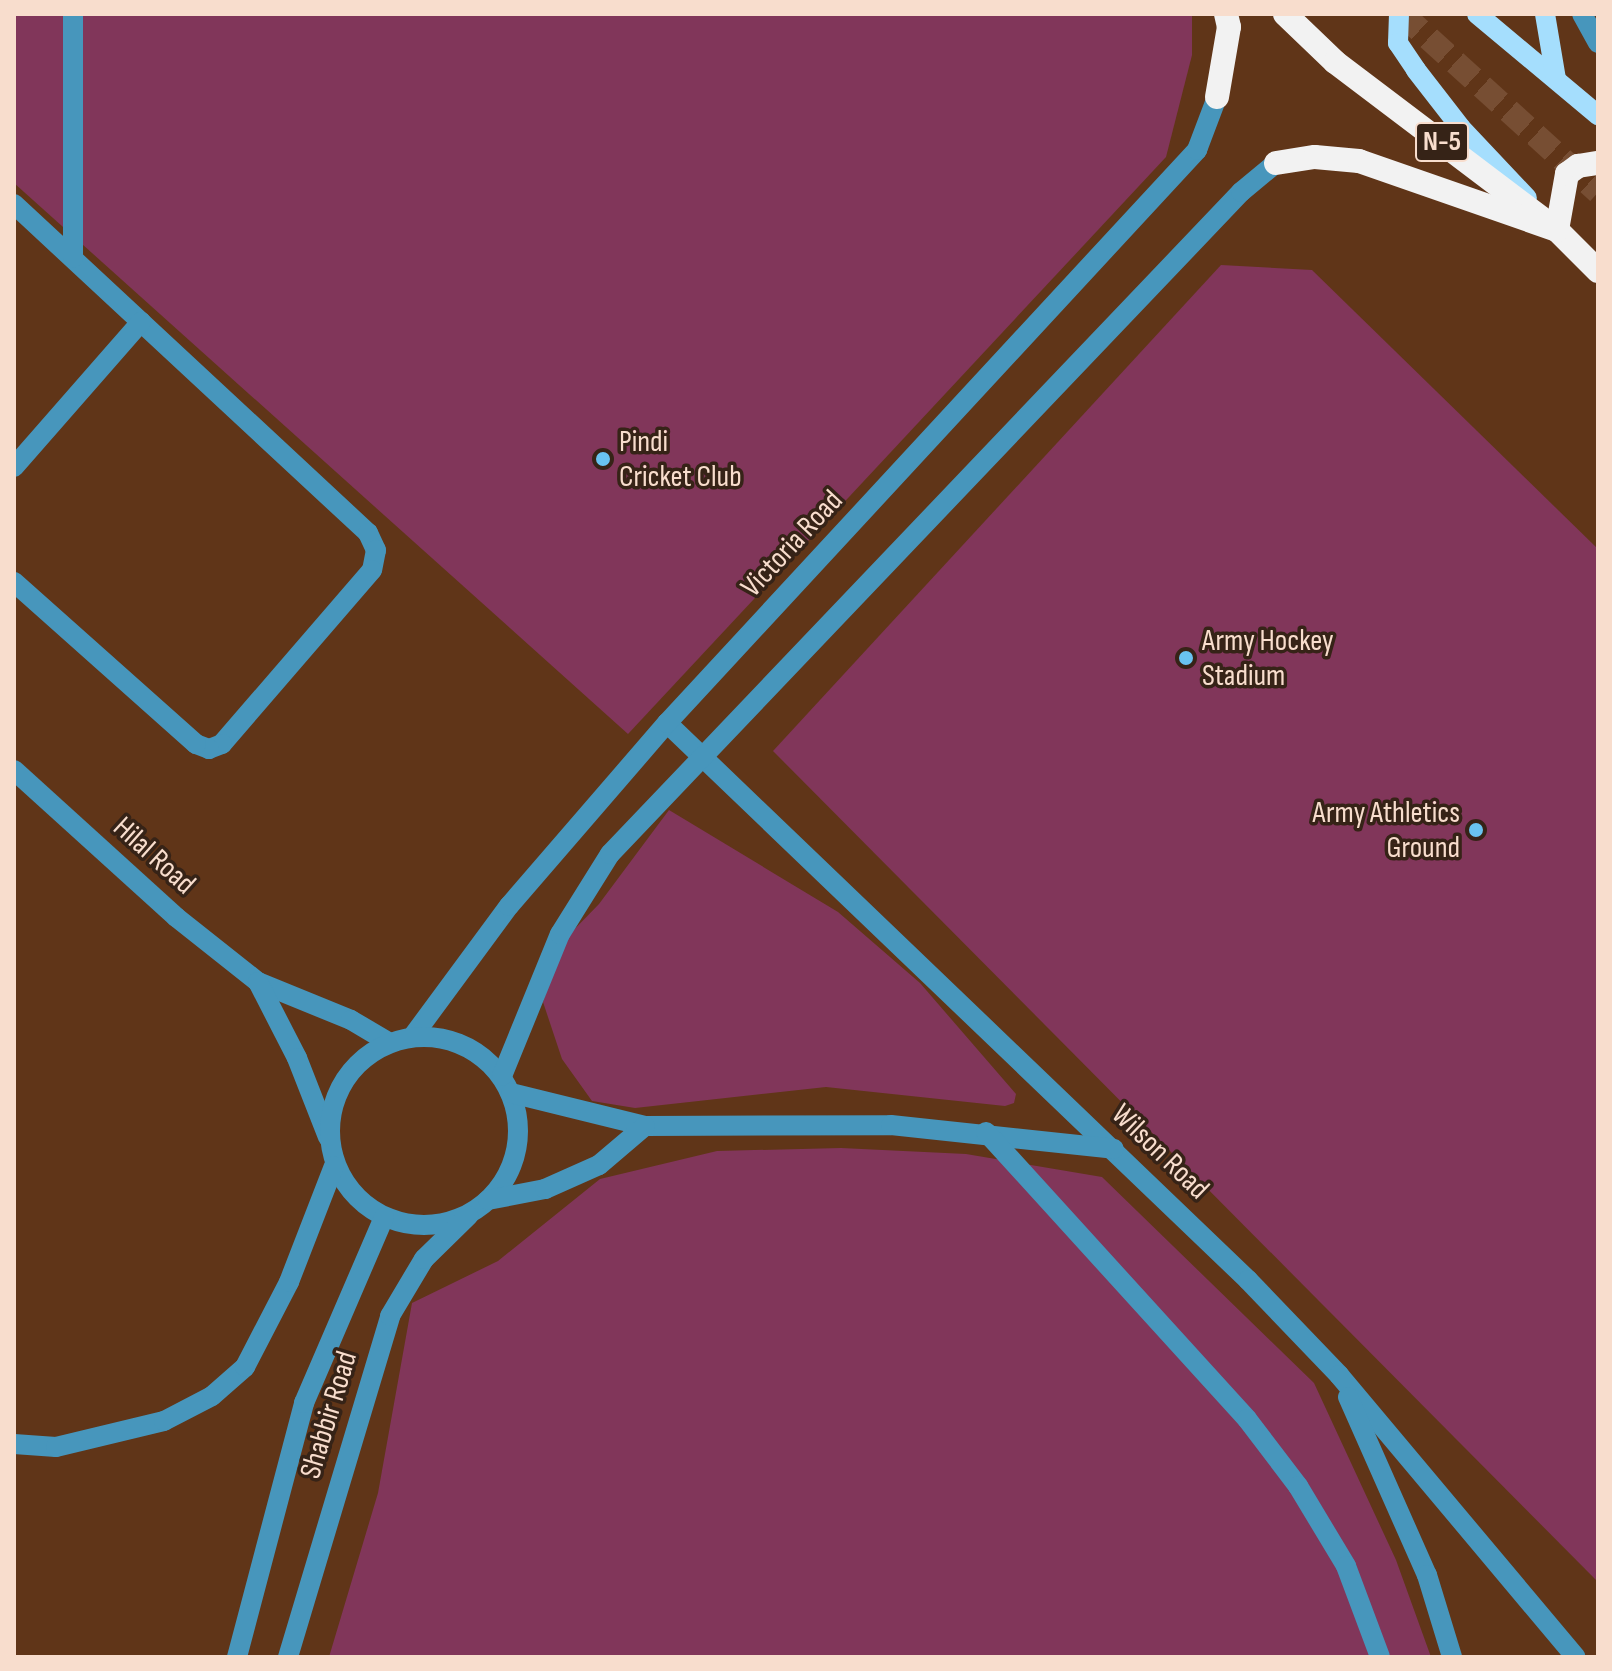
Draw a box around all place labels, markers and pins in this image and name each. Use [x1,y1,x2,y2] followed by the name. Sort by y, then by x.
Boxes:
[619,424,742,494] place label: Pindi Cricket Club
[594,450,612,468] marker: Pindi Cricket Club
[1202,623,1334,694] place label: Army Hockey Stadium
[1177,649,1195,667] marker: Army Hockey Stadium
[1313,795,1460,866] place label: Army Athletics Ground
[1467,821,1485,839] marker: Army Athletics Ground

